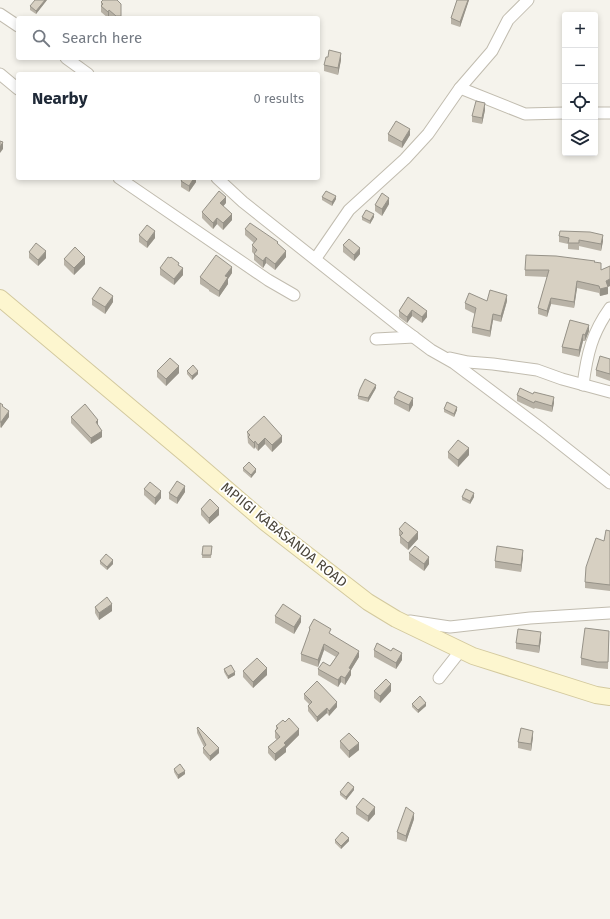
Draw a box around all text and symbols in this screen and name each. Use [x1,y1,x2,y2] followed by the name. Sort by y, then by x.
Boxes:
[562,12,598,156] map controls
[562,12,598,48] button: +
[16,16,320,60] search box
[30,27,52,49] icon: search
[62,29,142,47] text: Search here
[562,48,598,84] button: −
[562,84,598,120] button: locate
[32,88,87,109] text: Nearby
[253,91,304,106] text: 0 results
[562,120,598,156] button: layers
[217,479,351,591] street label: MPIIGI KABASANDA ROAD

